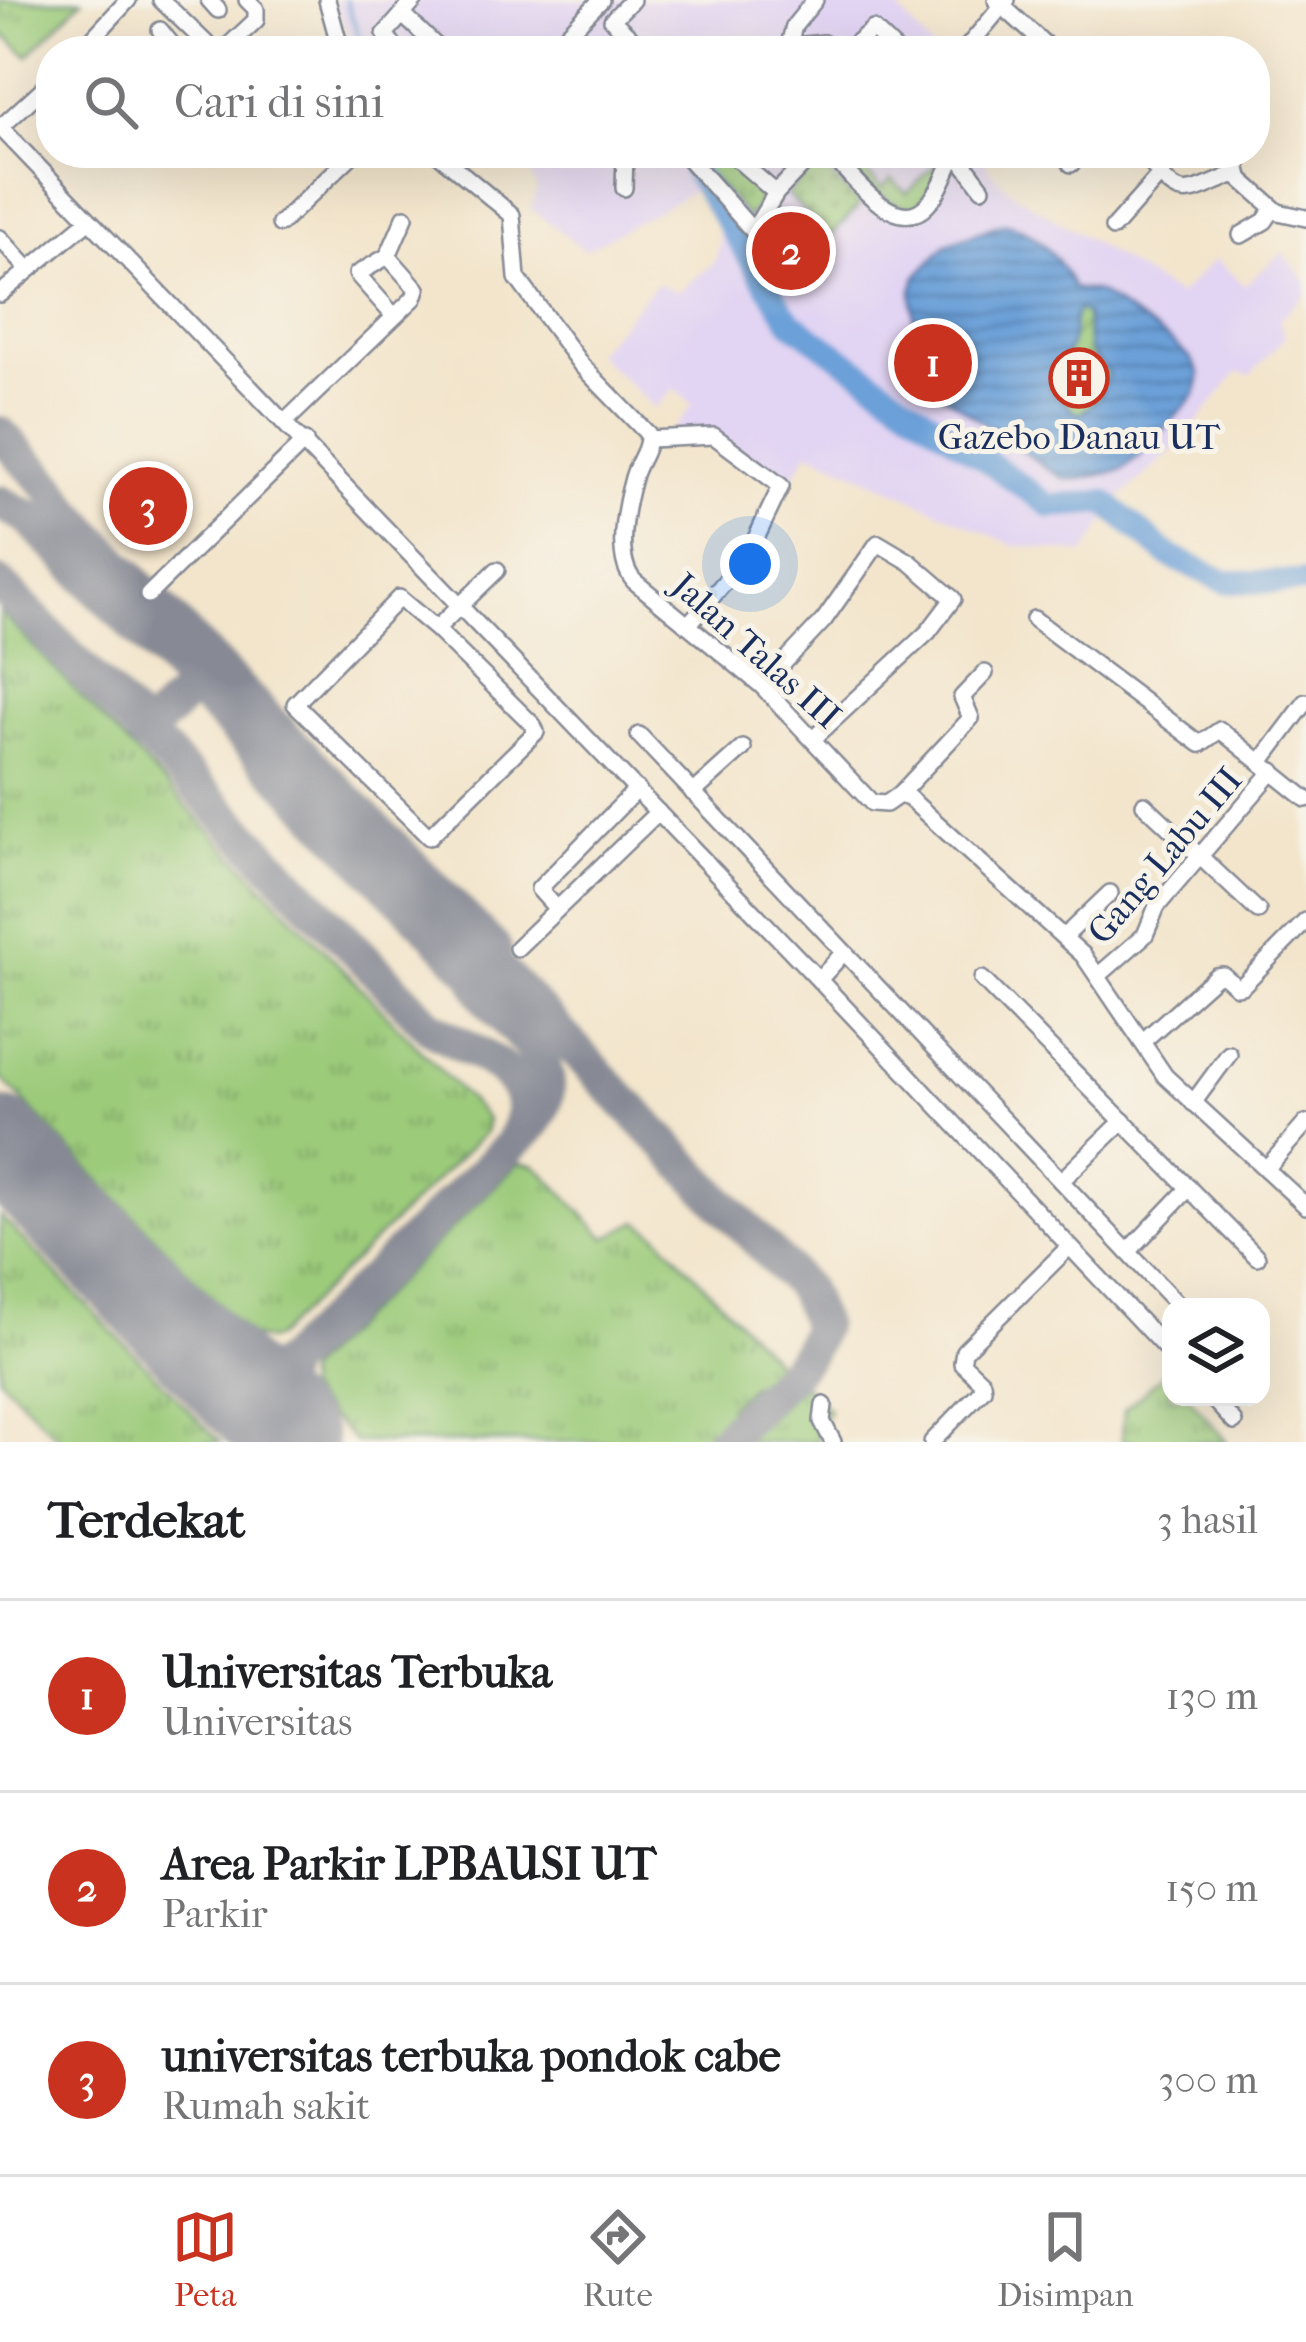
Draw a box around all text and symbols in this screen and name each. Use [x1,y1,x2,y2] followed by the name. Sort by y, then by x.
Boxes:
[36,36,1270,168] search box
[78,69,144,135] icon: search
[174,76,384,129] text: Cari di sini
[752,206,830,296] pin: 2
[894,318,972,408] pin: 1
[1048,347,1110,409] building icon: Gazebo Danau UT
[938,416,1221,458] place label: Gazebo Danau UT
[109,461,187,551] pin: 3
[720,534,780,594] your location
[661,562,849,737] street label: Jalan Talas III
[1079,759,1251,952] street label: Gang Labu III
[1162,1298,1270,1406] map controls
[1162,1298,1270,1406] button: layers
[48,1490,245,1550] text: Terdekat
[1157,1497,1258,1543] text: 3 hasil
[162,1646,552,1699] text: Universitas Terbuka
[80,1673,94,1719] text: 1
[1166,1673,1258,1719] text: 130 m
[162,1699,353,1745] text: Universitas
[162,1838,656,1891] text: Area Parkir LPBAUSI UT
[77,1865,97,1911] text: 2
[1165,1865,1258,1911] text: 150 m
[162,1891,268,1937] text: Parkir
[162,2030,781,2083] text: universitas terbuka pondok cabe
[79,2057,95,2103] text: 3
[1158,2057,1258,2103] text: 300 m
[162,2083,370,2129] text: Rumah sakit
[172,2204,238,2315] tab: Peta
[583,2204,653,2315] tab: Rute
[997,2204,1134,2315] tab: Disimpan

